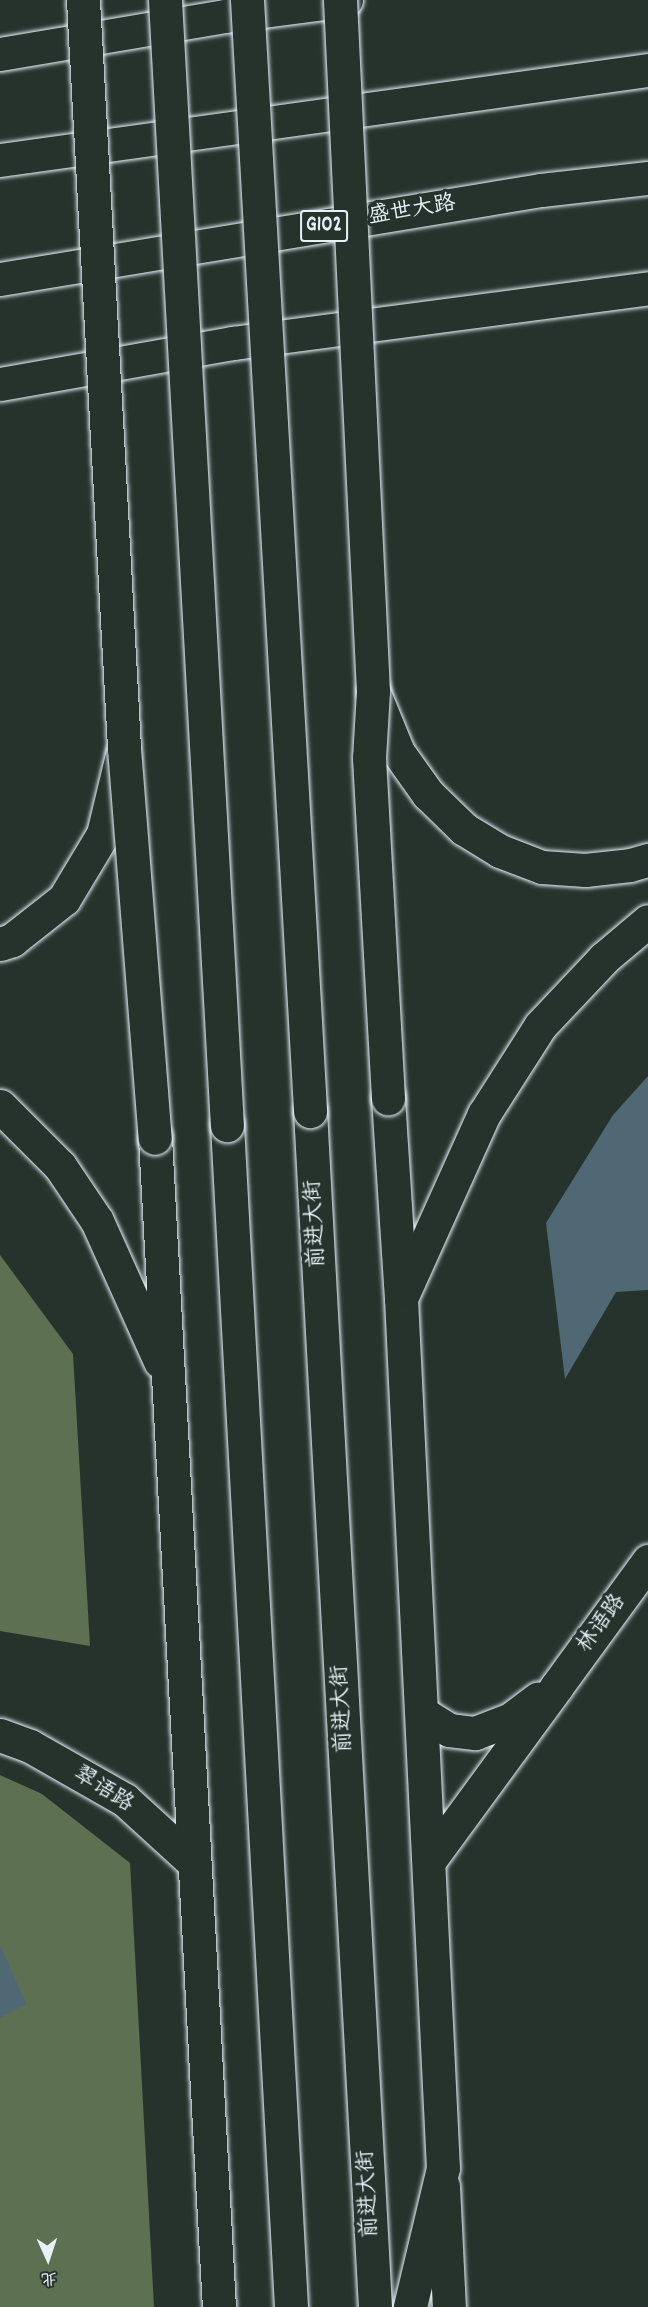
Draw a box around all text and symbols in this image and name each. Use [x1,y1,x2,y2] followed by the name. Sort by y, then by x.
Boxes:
[366,191,458,231] street label: 盛世大路
[300,208,348,244] road number: G102
[301,1179,331,1269] street label: 前进大街
[572,1590,632,1658] street label: 林语路
[328,1664,358,1754] street label: 前进大街
[68,1761,138,1819] street label: 翠语路
[354,2149,384,2239] street label: 前进大街
[18,2229,78,2289] north arrow
[40,2266,58,2289] text: 北

